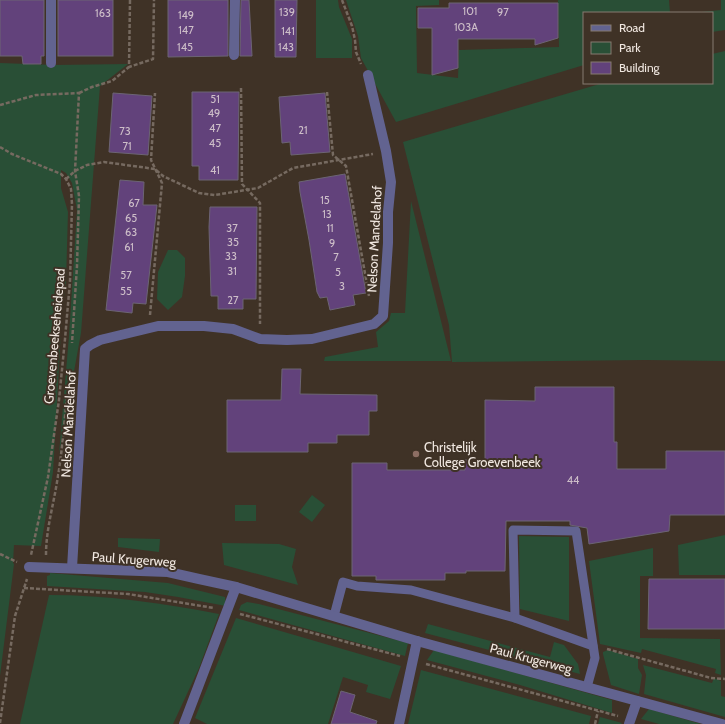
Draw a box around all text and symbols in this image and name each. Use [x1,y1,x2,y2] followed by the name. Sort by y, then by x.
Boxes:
[463,4,477,18] house number: 101
[279,5,295,19] house number: 139
[497,5,509,19] house number: 97
[95,6,111,20] house number: 163
[178,8,194,22] house number: 149
[583,12,713,84] legend
[454,20,478,34] house number: 103A
[619,20,645,35] text: Road
[178,23,194,37] house number: 147
[281,24,295,38] house number: 141
[177,40,193,54] house number: 145
[278,40,294,54] house number: 143
[619,40,641,55] text: Park
[619,60,661,75] text: Building
[210,92,220,106] house number: 51
[208,106,220,120] house number: 49
[209,121,221,135] house number: 47
[298,123,308,137] house number: 21
[119,124,131,138] house number: 73
[209,136,221,150] house number: 45
[122,139,132,153] house number: 71
[210,163,220,177] house number: 41
[363,184,385,293] street label: Nelson Mandelahof
[320,193,330,207] house number: 15
[128,196,140,210] house number: 67
[322,207,332,221] house number: 13
[125,211,137,225] house number: 65
[226,221,238,235] house number: 37
[326,221,334,235] house number: 11
[125,225,137,239] house number: 63
[227,235,239,249] house number: 35
[329,236,335,250] house number: 9
[124,240,134,254] house number: 61
[225,249,237,263] house number: 33
[333,250,339,264] house number: 7
[227,264,237,278] house number: 31
[335,265,341,279] house number: 5
[40,268,68,404] street label: Groevenbeekseheidepad
[120,268,132,282] house number: 57
[339,279,345,293] house number: 3
[120,284,132,298] house number: 55
[227,293,239,307] house number: 27
[57,369,79,478] street label: Nelson Mandelahof
[424,439,541,470] place label: Christelijk College Groevenbeek
[411,449,421,459] marker: Christelijk College Groevenbeek
[567,473,580,487] house number: 44
[91,548,177,570] street label: Paul Krugerweg
[488,639,574,677] street label: Paul Krugerweg

